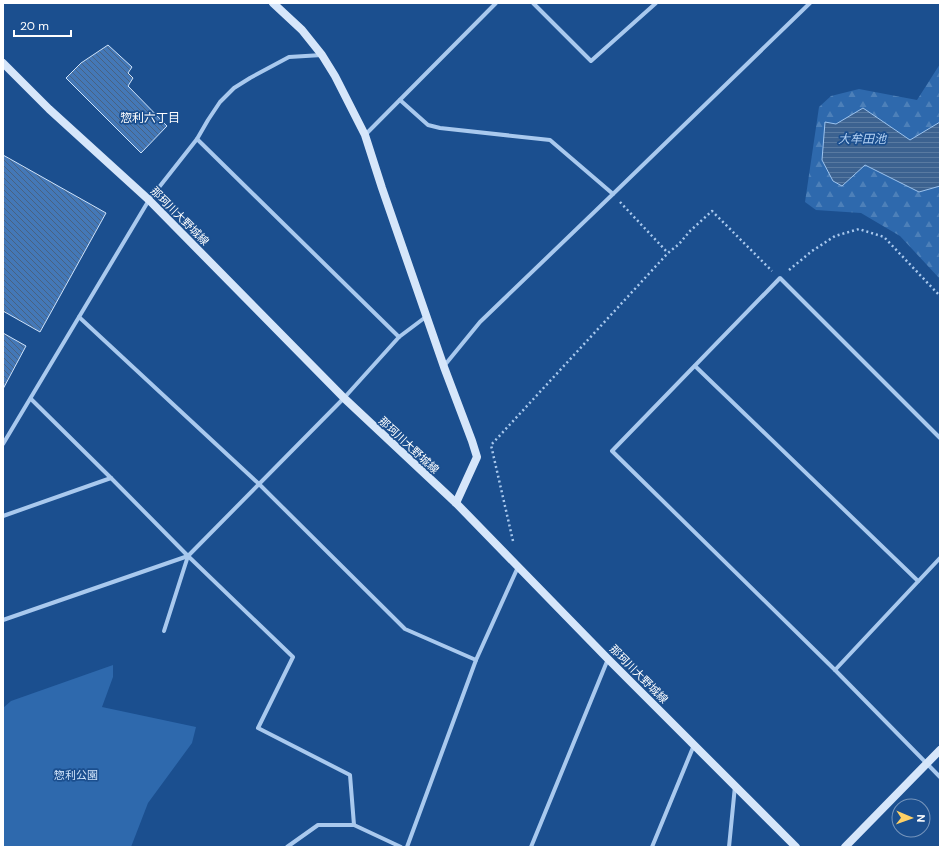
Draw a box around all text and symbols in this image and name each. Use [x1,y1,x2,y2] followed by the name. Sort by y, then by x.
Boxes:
[14,12,71,38] scale bar
[20,18,49,34] text: 20 m
[120,110,180,126] district label: 惣利六丁目
[838,131,887,147] water label: 大牟田池
[148,184,212,248] street label: 那珂川大野城線
[376,414,442,476] street label: 那珂川大野城線
[607,642,671,706] street label: 那珂川大野城線
[54,768,98,782] park label: 惣利公園
[891,798,931,838] north arrow
[914,814,928,823] text: N

